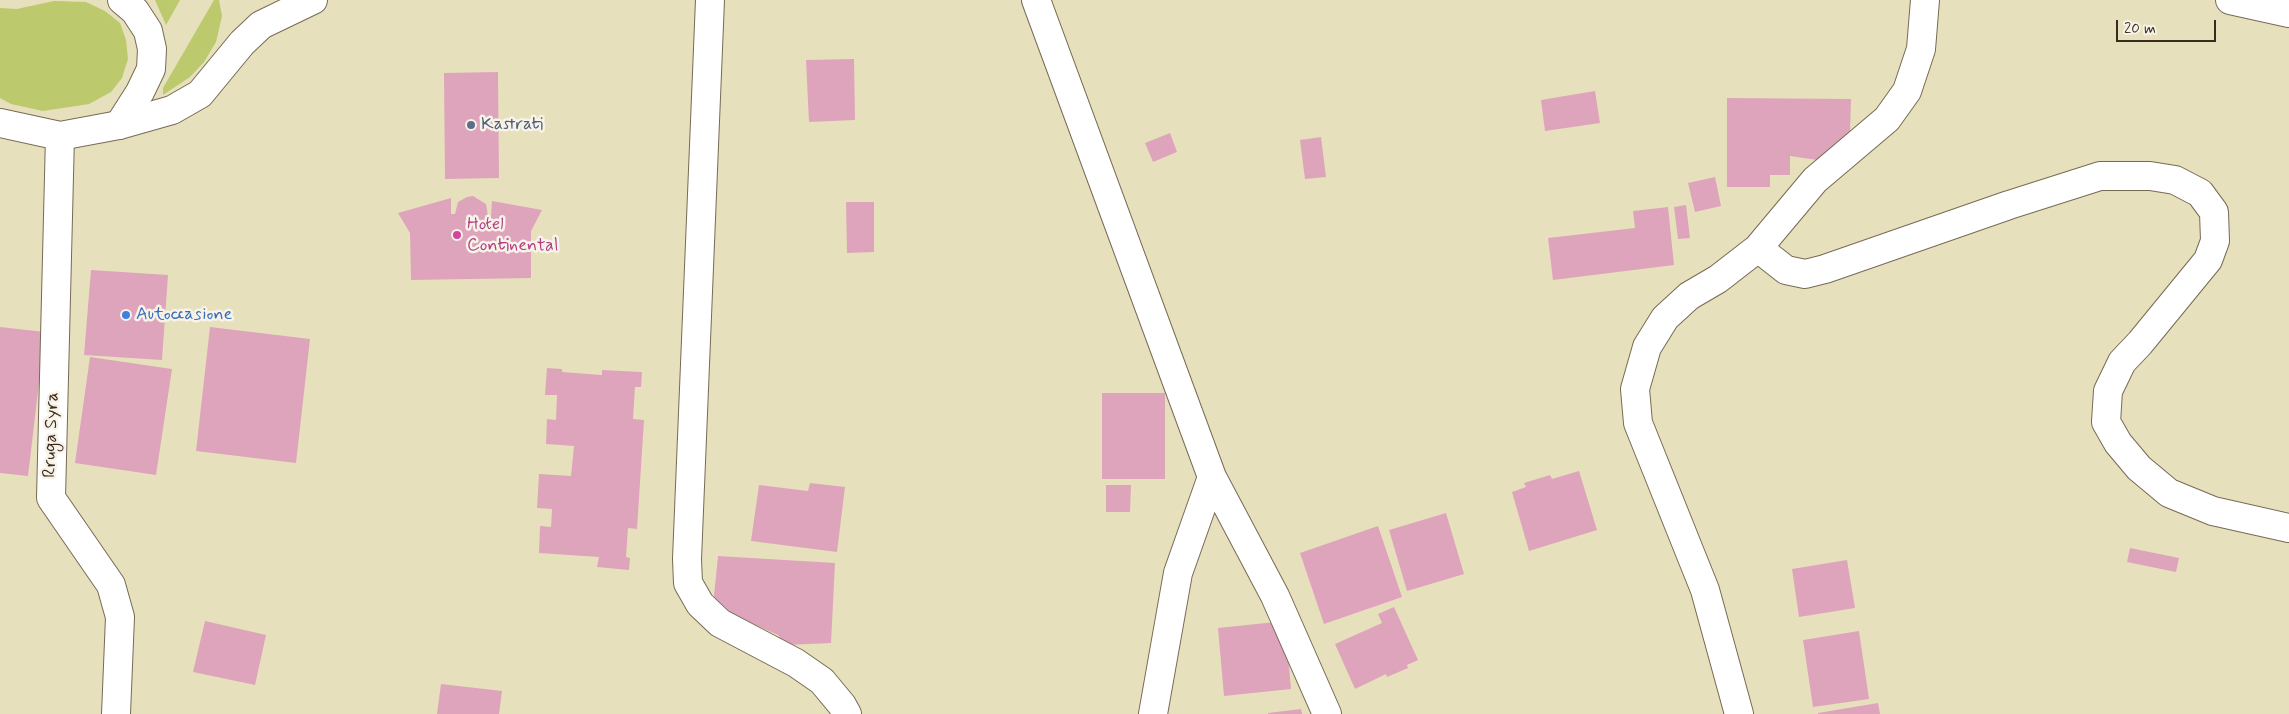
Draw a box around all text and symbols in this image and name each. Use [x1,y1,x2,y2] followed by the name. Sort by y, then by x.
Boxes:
[2119,10,2219,42] scale bar
[2124,19,2156,39] text: 20 m
[481,114,543,136] place label: Kastrati
[465,119,477,131] marker: Kastrati
[467,214,558,256] place label: Hotel Continental
[451,229,463,241] marker: Hotel Continental
[136,304,232,326] place label: Autoccasione
[120,309,132,321] marker: Autoccasione
[40,392,64,478] street label: Rruga Syra

